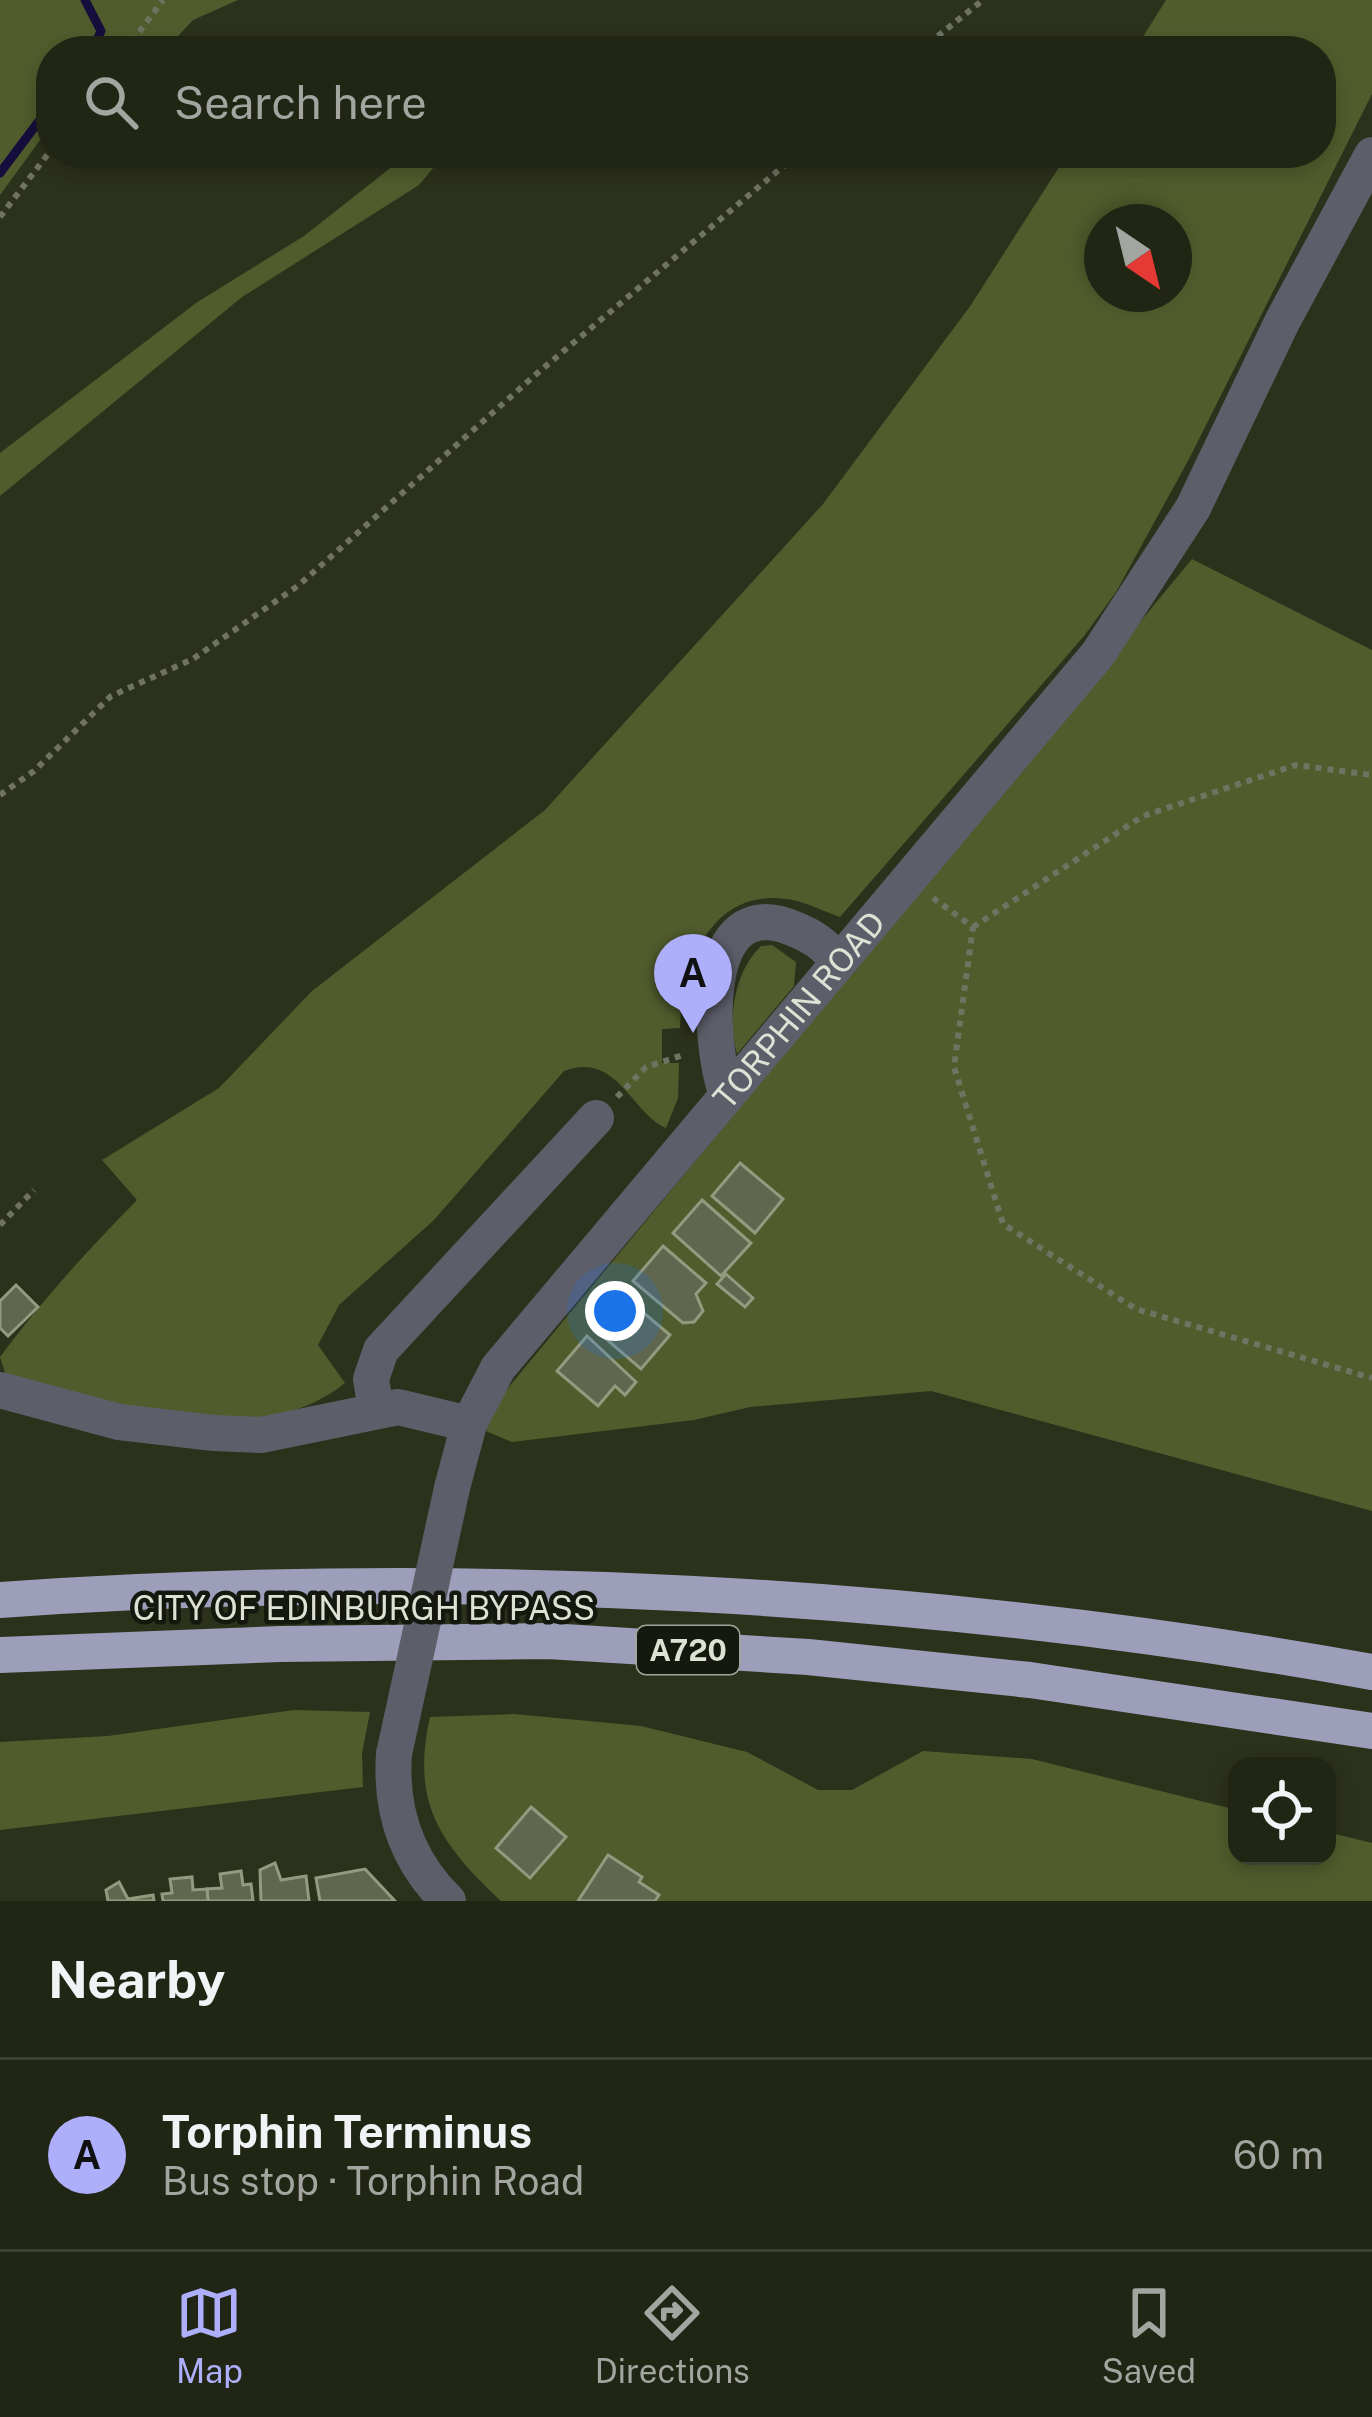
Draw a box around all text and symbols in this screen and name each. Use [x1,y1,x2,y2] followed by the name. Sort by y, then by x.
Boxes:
[36,36,1336,168] search box
[78,69,144,135] icon: search
[174,76,427,129] text: Search here
[1084,204,1192,312] north arrow
[705,904,893,1116] street label: TORPHIN ROAD
[654,934,732,1033] pin: A
[585,1281,645,1341] your location
[133,1589,595,1627] street label: CITY OF EDINBURGH BYPASS
[637,1626,739,1674] road number: A720
[1228,1757,1336,1865] map controls
[1228,1757,1336,1865] button: locate
[48,1950,225,2009] text: Nearby
[162,2105,532,2158] text: Torphin Terminus
[73,2132,101,2178] text: A
[1233,2132,1324,2178] text: 60 m
[162,2158,584,2204] text: Bus stop · Torphin Road
[176,2280,243,2390] tab: Map
[595,2280,750,2390] tab: Directions
[1102,2280,1196,2390] tab: Saved

